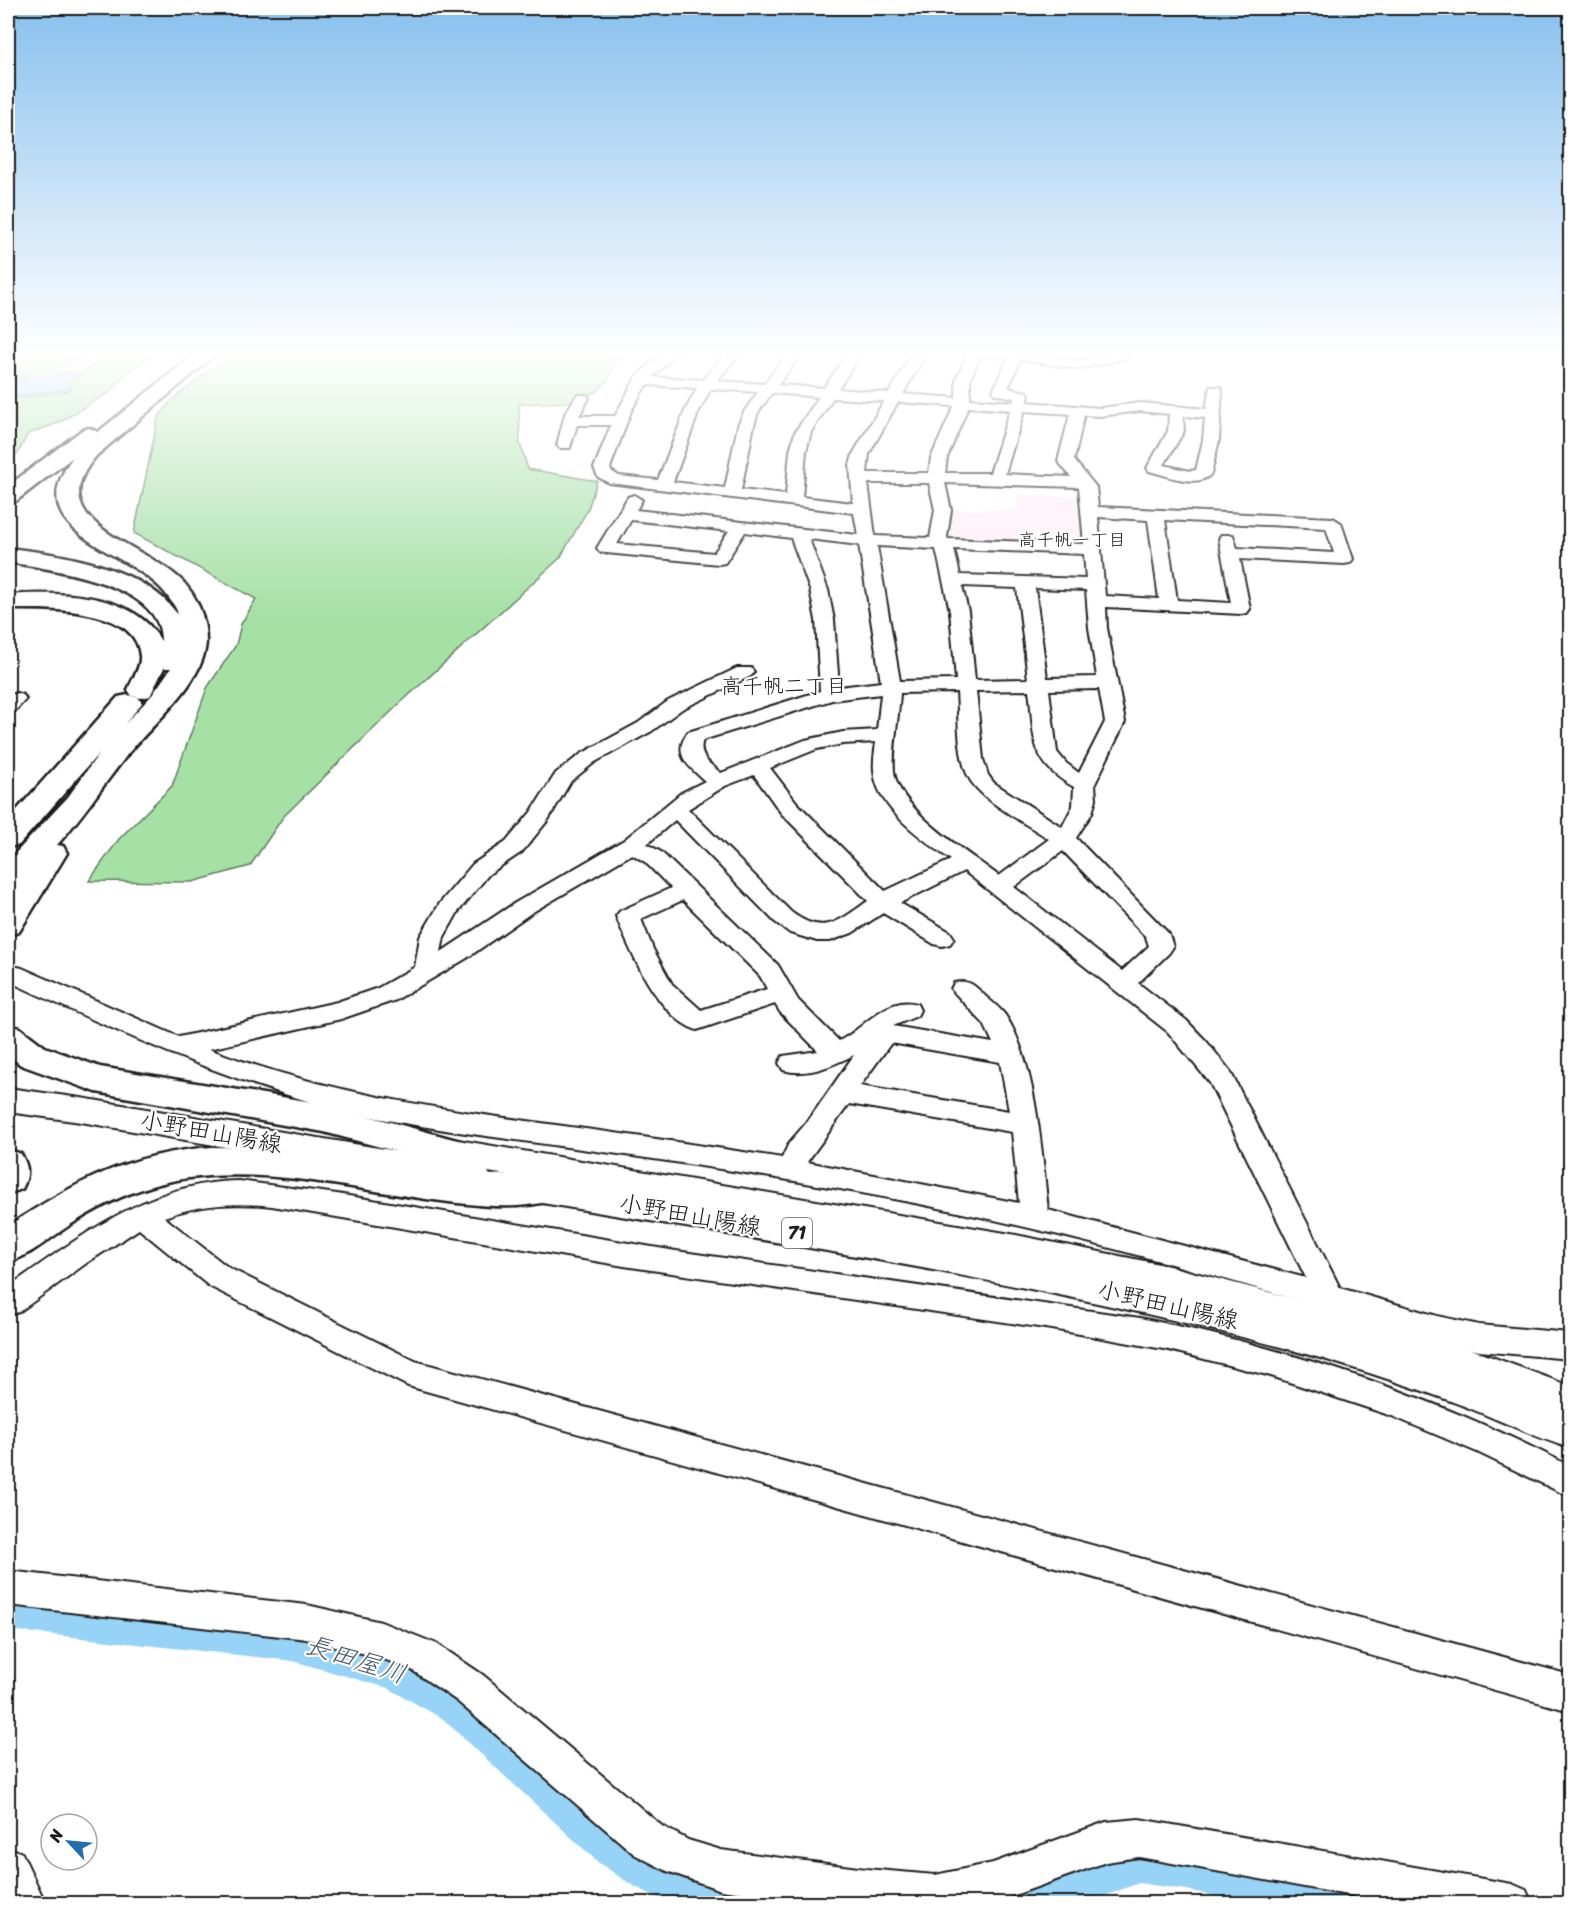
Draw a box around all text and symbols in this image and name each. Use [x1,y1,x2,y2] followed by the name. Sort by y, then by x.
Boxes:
[1018,524,1126,556] district label: 高千帆一丁目
[721,667,847,705] district label: 高千帆二丁目
[136,1099,286,1165] street label: 小野田山陽線
[615,1182,765,1248] street label: 小野田山陽線
[782,1218,812,1248] road number: 71
[1093,1268,1243,1342] street label: 小野田山陽線
[299,1621,413,1697] water label: 長田屋川
[39,1812,99,1872] north arrow
[40,1823,72,1848] text: N

